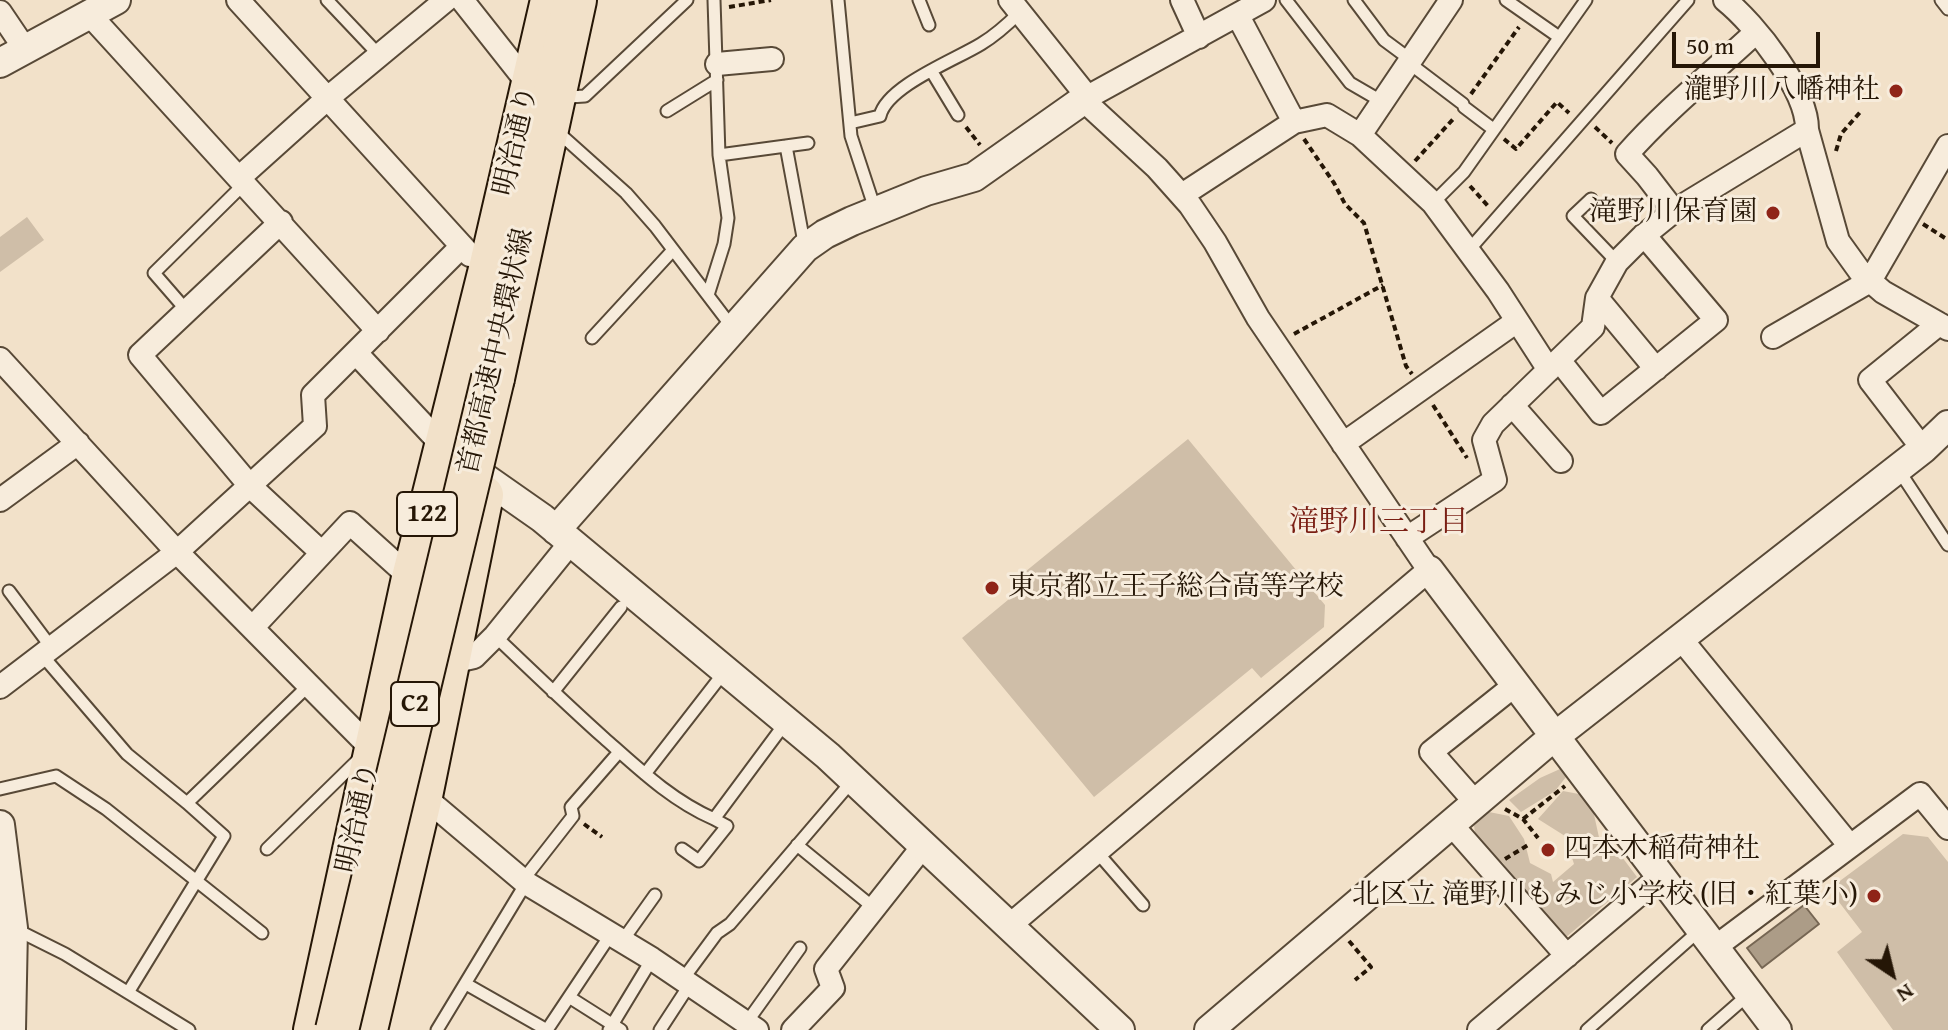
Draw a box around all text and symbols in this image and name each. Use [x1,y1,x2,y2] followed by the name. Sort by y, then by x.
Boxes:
[1676,16,1824,66] scale bar
[1686,28,1734,63] text: 50 m
[1684,74,1880,108] place label: 瀧野川八幡神社
[1887,82,1905,100] marker: 瀧野川八幡神社
[488,83,546,199] street label: 明治通り
[1589,196,1757,230] place label: 滝野川保育園
[1764,204,1782,222] marker: 滝野川保育園
[452,225,542,479] street label: 首都高速中央環状線
[397,492,457,536] road number: 122
[1289,505,1469,541] district label: 滝野川三丁目
[1008,571,1344,605] place label: 東京都立王子総合高等学校
[983,579,1001,597] marker: 東京都立王子総合高等学校
[391,682,439,726] road number: C2
[331,760,387,876] street label: 明治通り
[1564,833,1760,867] place label: 四本木稲荷神社
[1539,841,1557,859] marker: 四本木稲荷神社
[1352,879,1858,913] place label: 北区立 滝野川もみじ小学校 (旧・紅葉小)
[1865,887,1883,905] marker: 北区立 滝野川もみじ小学校 (旧・紅葉小)
[1852,934,1932,1014] north arrow
[1891,976,1921,1011] text: N

